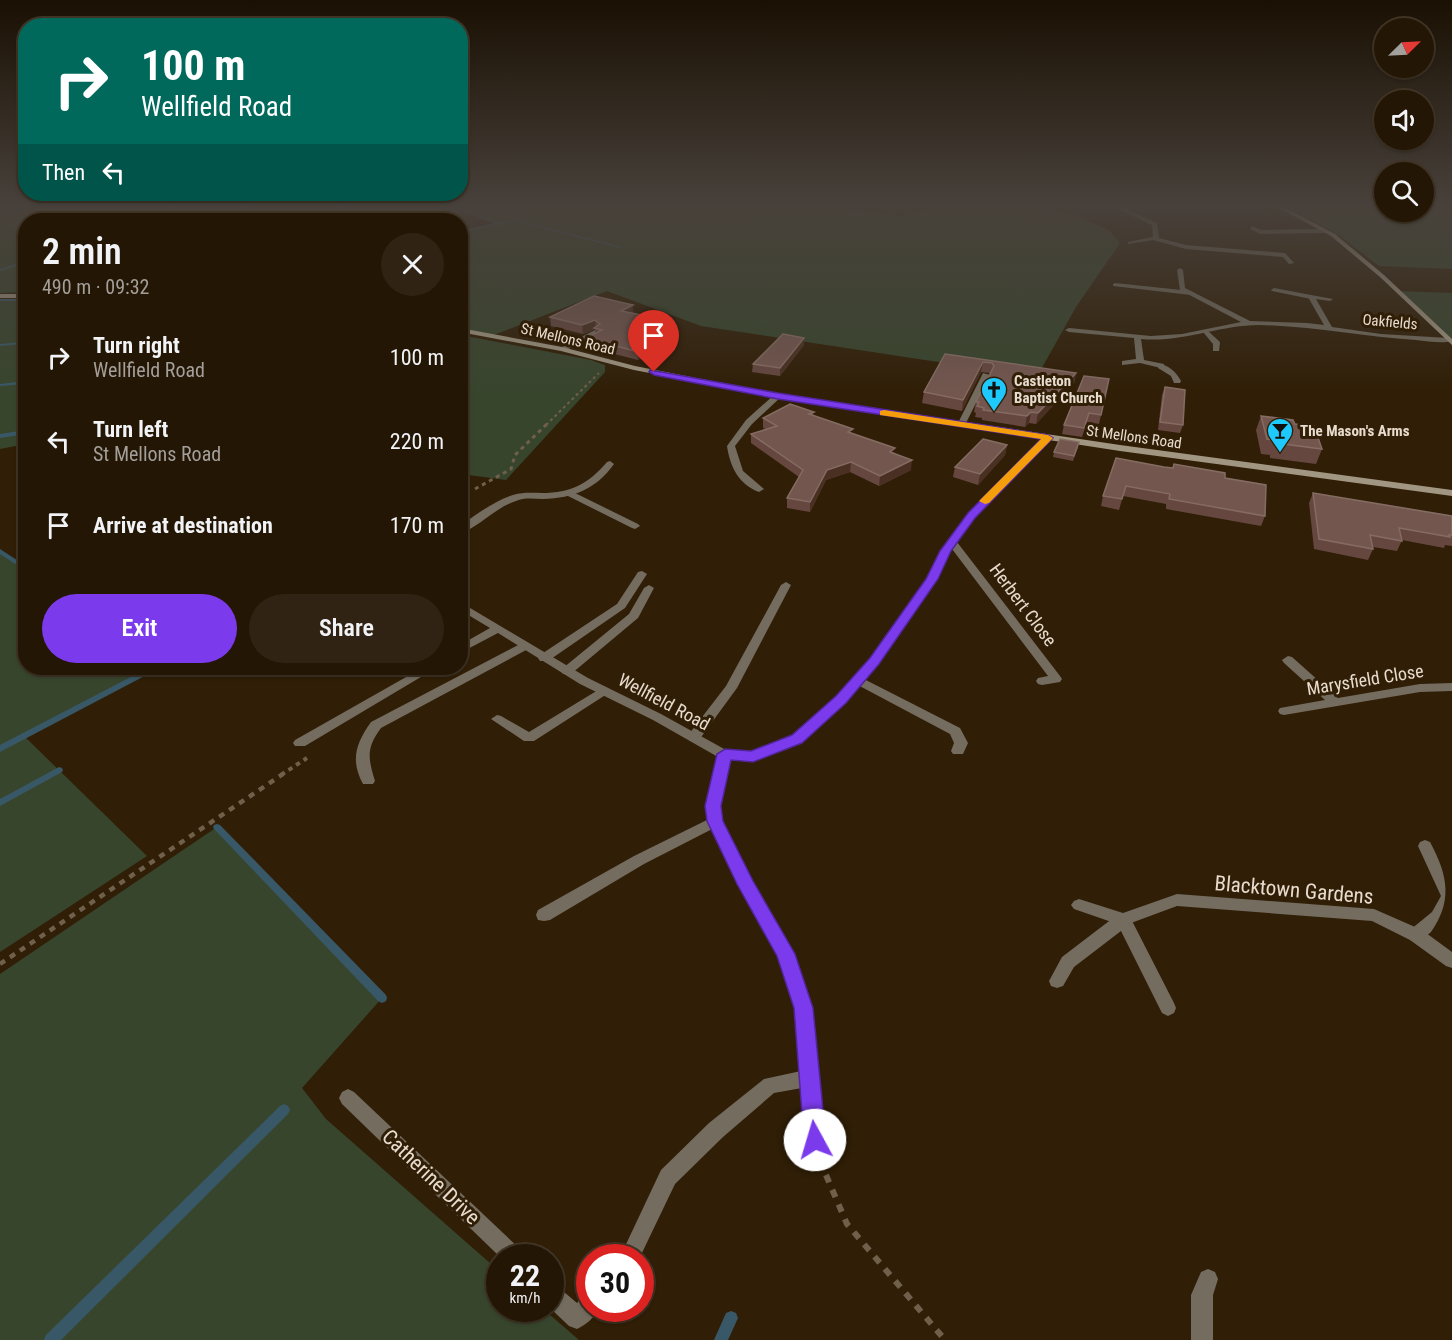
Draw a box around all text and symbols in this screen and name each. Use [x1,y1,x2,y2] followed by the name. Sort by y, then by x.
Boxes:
[1374,18,1434,78] north arrow
[1374,18,1434,222] map controls
[141,41,246,90] text: 100 m
[42,42,120,120] icon: right
[1374,90,1434,150] button: sound
[141,91,292,123] text: Wellfield Road
[97,156,130,189] icon: left
[42,160,85,185] text: Then
[1374,162,1434,222] button: search
[42,231,122,273] text: 2 min
[381,233,444,296] button: close
[42,275,149,299] text: 490 m · 09:32
[628,310,679,372] pin
[1362,311,1418,333] street label: Oakfields
[519,319,617,359] street label: St Mellons Road
[637,319,670,352] icon: arrive
[93,333,180,358] text: Turn right
[42,341,75,374] icon: right
[390,345,444,370] text: 100 m
[93,358,205,382] text: Wellfield Road
[1014,372,1103,407] place label: Castleton Baptist Church
[979,375,1009,413] church icon: Castleton Baptist Church
[1265,416,1295,454] bar icon: The Mason's Arms
[93,417,168,442] text: Turn left
[1085,421,1183,453] street label: St Mellons Road
[1300,422,1410,440] place label: The Mason's Arms
[42,425,75,458] icon: left
[390,429,444,454] text: 220 m
[93,442,221,466] text: St Mellons Road
[42,509,75,542] icon: arrive
[93,513,273,538] text: Arrive at destination
[390,513,444,538] text: 170 m
[986,559,1061,650] street label: Herbert Close
[42,594,237,663] button: Exit
[249,594,444,663] button: Share
[1305,660,1425,699] street label: Marysfield Close
[615,669,714,734] street label: Wellfield Road
[1214,871,1374,909] street label: Blacktown Gardens
[783,1108,847,1172] position arrow
[377,1125,485,1230] street label: Catherine Drive
[576,1244,654,1322] speed limit sign: 30
[510,1258,540,1293] text: 22
[510,1289,540,1307] text: km/h

